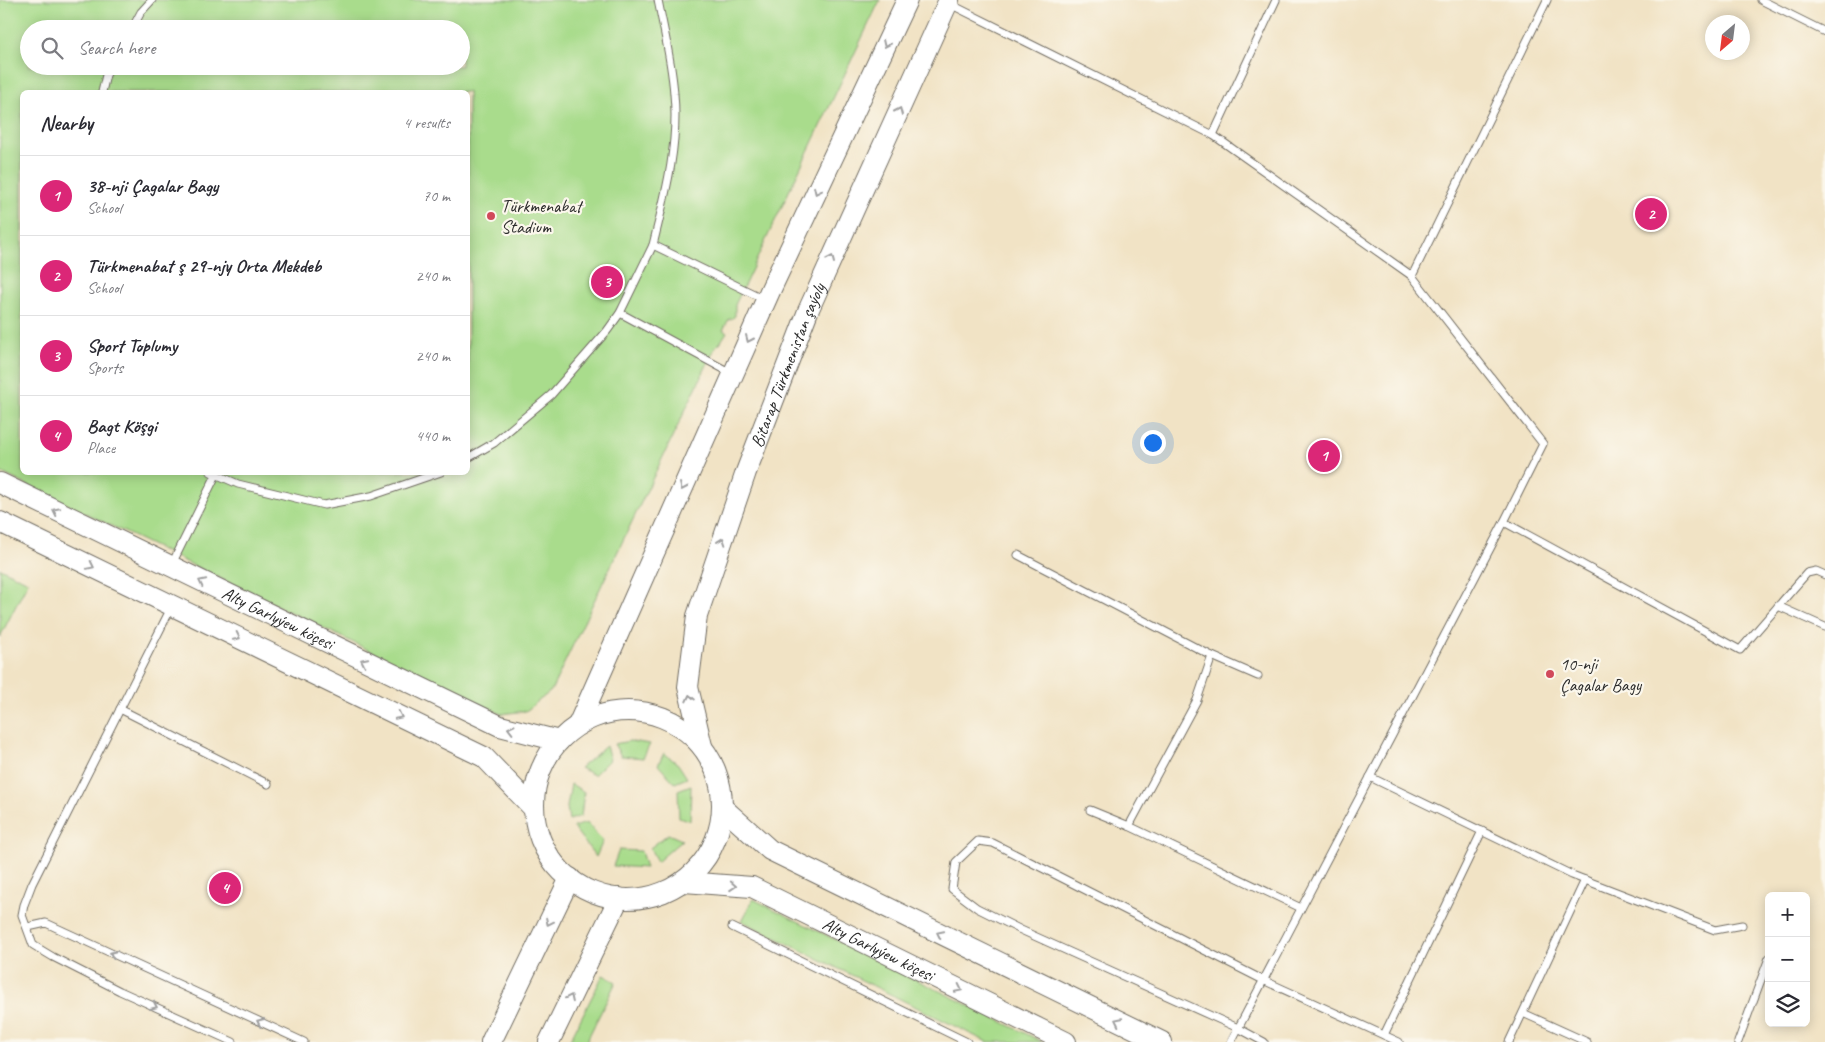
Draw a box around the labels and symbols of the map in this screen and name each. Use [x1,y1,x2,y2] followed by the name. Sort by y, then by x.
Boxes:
[1705,15,1750,60] north arrow
[882,39,893,48] one-way arrow
[892,107,903,116] one-way arrow
[813,186,823,195] one-way arrow
[501,195,584,238] place label: Türkmenabat Stadium
[1635,195,1667,233] pin: 2
[485,210,497,222] marker: Türkmenabat Stadium
[825,255,836,264] one-way arrow
[591,263,623,301] pin: 3
[746,278,831,450] street label: Bitarap Türkmenistan şaýoly
[745,334,756,343] one-way arrow
[1140,430,1166,456] your location
[1308,437,1340,475] pin: 1
[679,482,690,491] one-way arrow
[53,507,62,517] one-way arrow
[716,537,726,546] one-way arrow
[86,560,95,571] one-way arrow
[199,578,208,588] one-way arrow
[219,582,340,656] street label: Alty Garlyýew köçesi
[232,631,241,642] one-way arrow
[1560,653,1643,697] place label: 10-nji Çagalar Bagy
[361,657,370,667] one-way arrow
[1544,668,1556,680] marker: 10-nji Çagalar Bagy
[685,694,696,703] one-way arrow
[394,710,403,720] one-way arrow
[507,724,516,735] one-way arrow
[209,869,241,907] pin: 4
[729,880,737,891] one-way arrow
[819,913,940,987] street label: Alty Garlyýew köçesi
[545,917,555,926] one-way arrow
[937,930,946,940] one-way arrow
[109,949,118,960] one-way arrow
[954,983,963,993] one-way arrow
[564,994,574,1003] one-way arrow
[149,1000,158,1010] one-way arrow
[1114,1016,1123,1027] one-way arrow
[256,1017,265,1028] one-way arrow

